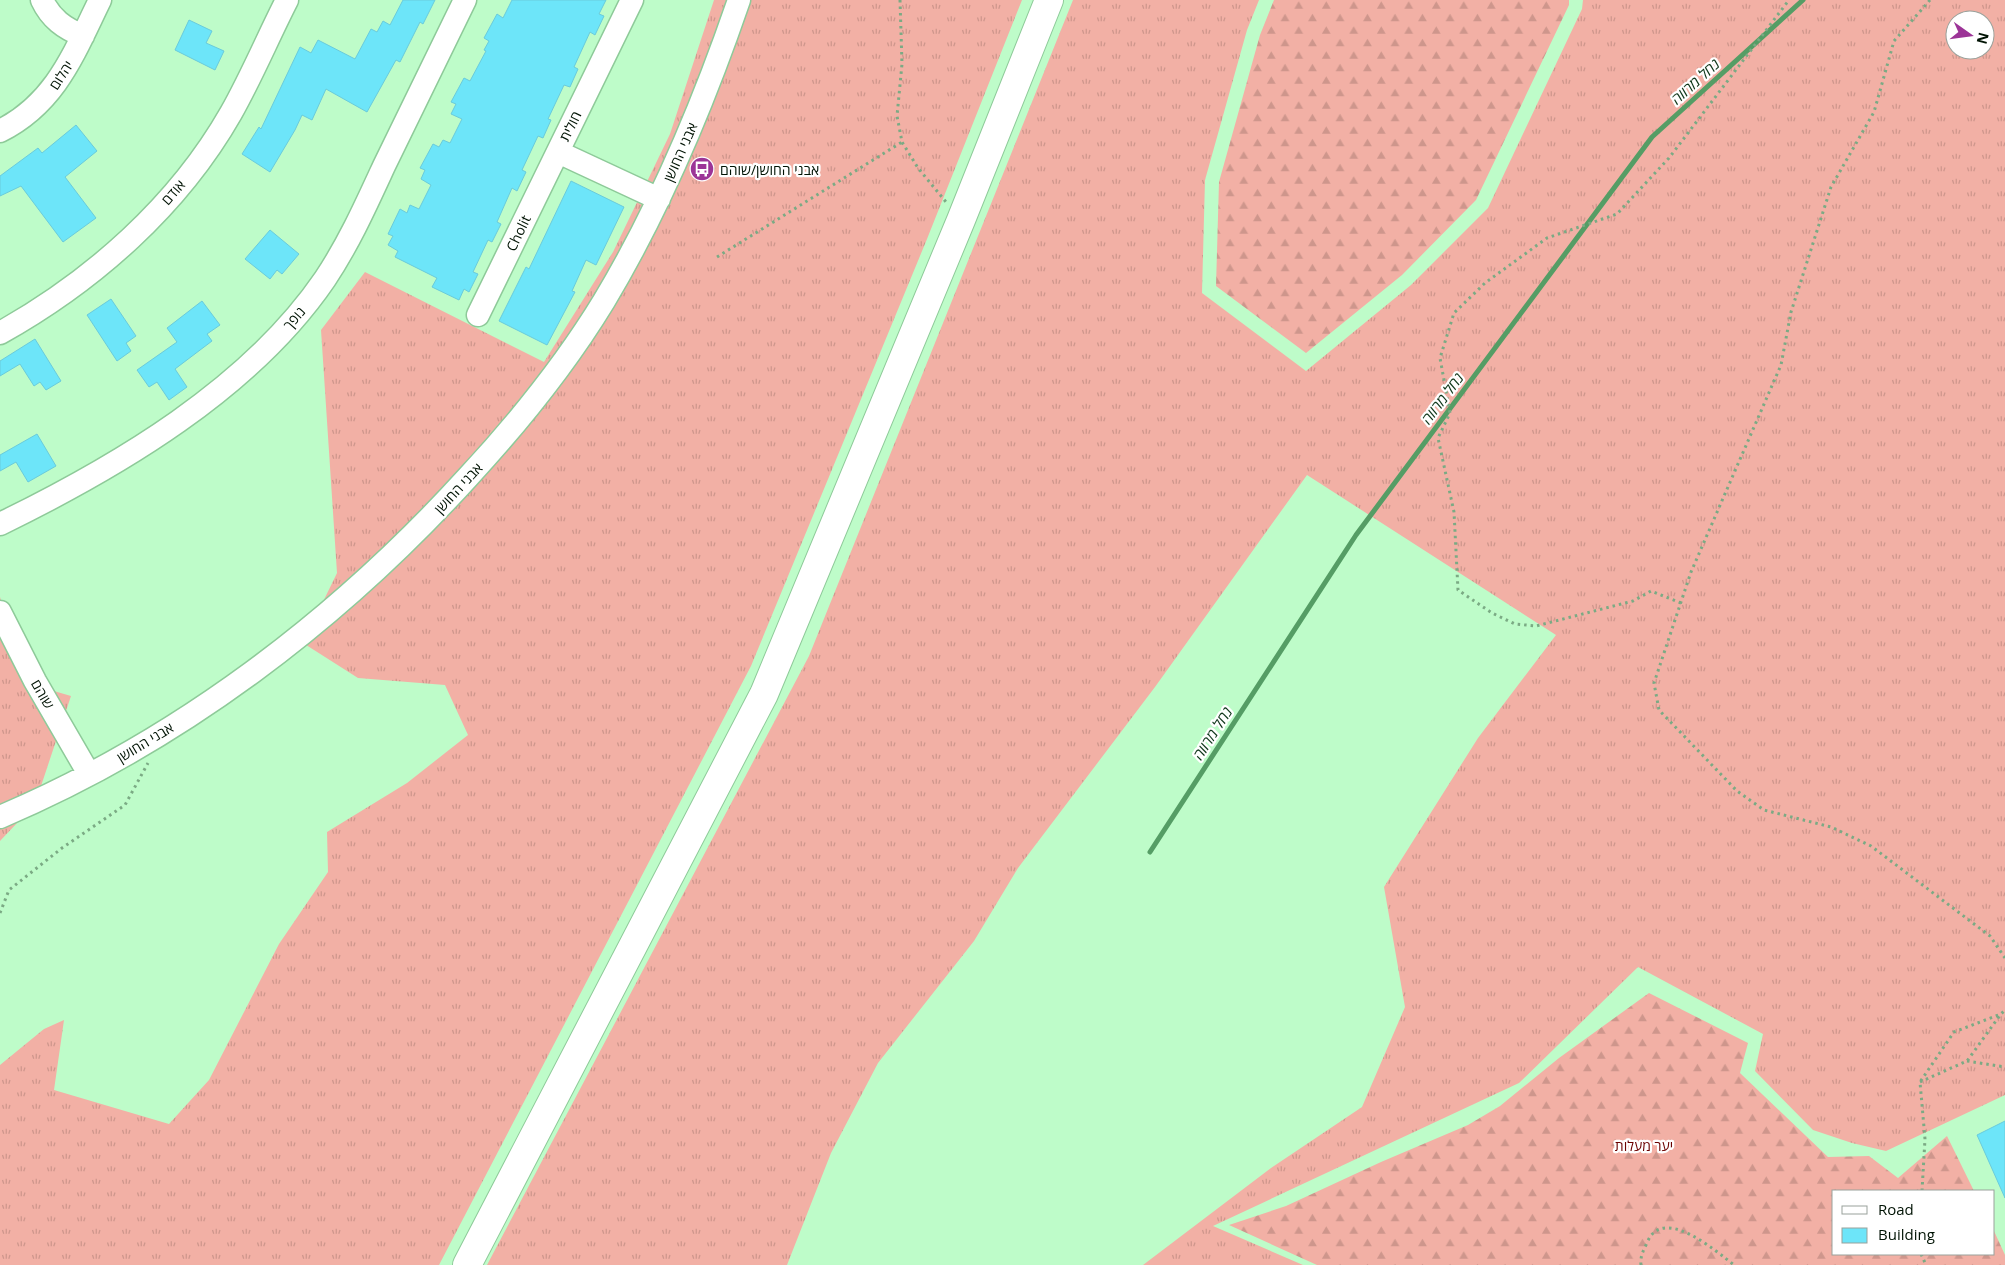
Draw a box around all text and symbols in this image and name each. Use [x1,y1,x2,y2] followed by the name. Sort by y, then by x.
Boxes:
[1945,10,1995,60] north arrow
[1973,30,1994,46] text: N
[1666,54,1724,108] water label: נחל מרווה
[45,57,77,93] street label: יהלום
[555,108,585,144] street label: חולית
[658,119,702,185] street label: אבני החושן
[689,156,715,182] bus stop icon: אבני החושן/שוהם
[720,160,819,179] place label: אבני החושן/שוהם
[157,175,189,209] street label: אודם
[501,212,535,254] street label: Cholit
[279,302,309,334] street label: נופך
[1416,368,1468,428] water label: נחל מרווה
[430,458,486,518] street label: אבני החושן
[27,676,59,712] street label: שוהם
[1188,703,1236,763] water label: נחל מרווה
[113,718,177,766] street label: אבני החושן
[1615,1136,1673,1155] park label: יער מעלות
[1832,1190,1995,1255] legend
[1878,1199,1914,1219] text: Road
[1878,1224,1935,1244] text: Building

